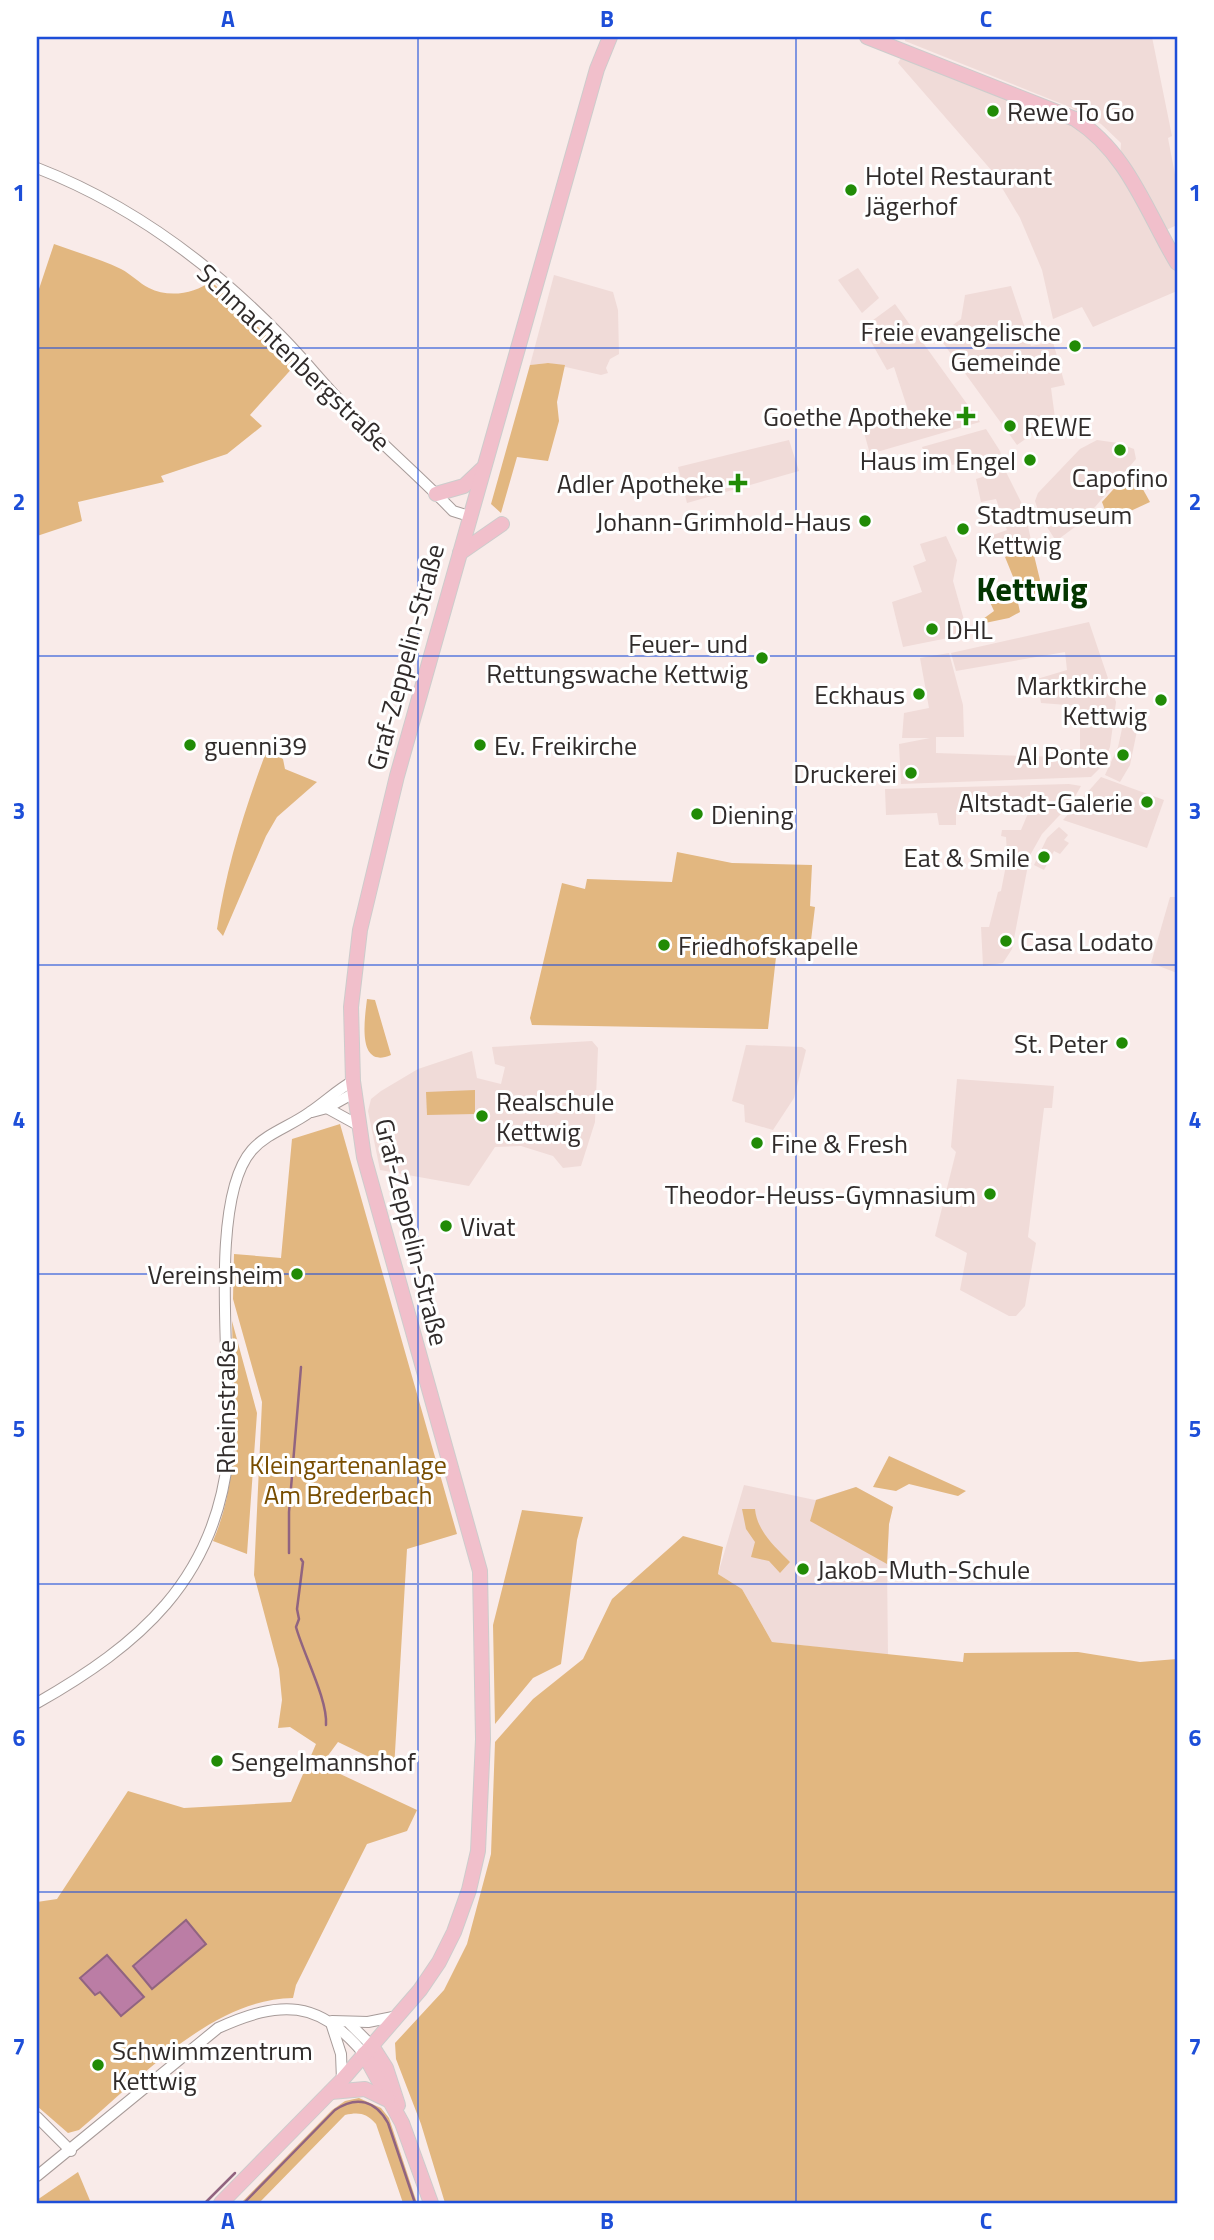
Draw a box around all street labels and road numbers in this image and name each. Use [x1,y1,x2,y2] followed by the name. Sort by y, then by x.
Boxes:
[188,254,400,460] street label: Schmachtenbergstraße
[356,539,454,775] street label: Graf-Zeppelin-Straße
[365,1114,459,1350] street label: Graf-Zeppelin-Straße
[206,1340,245,1474] street label: Rheinstraße

